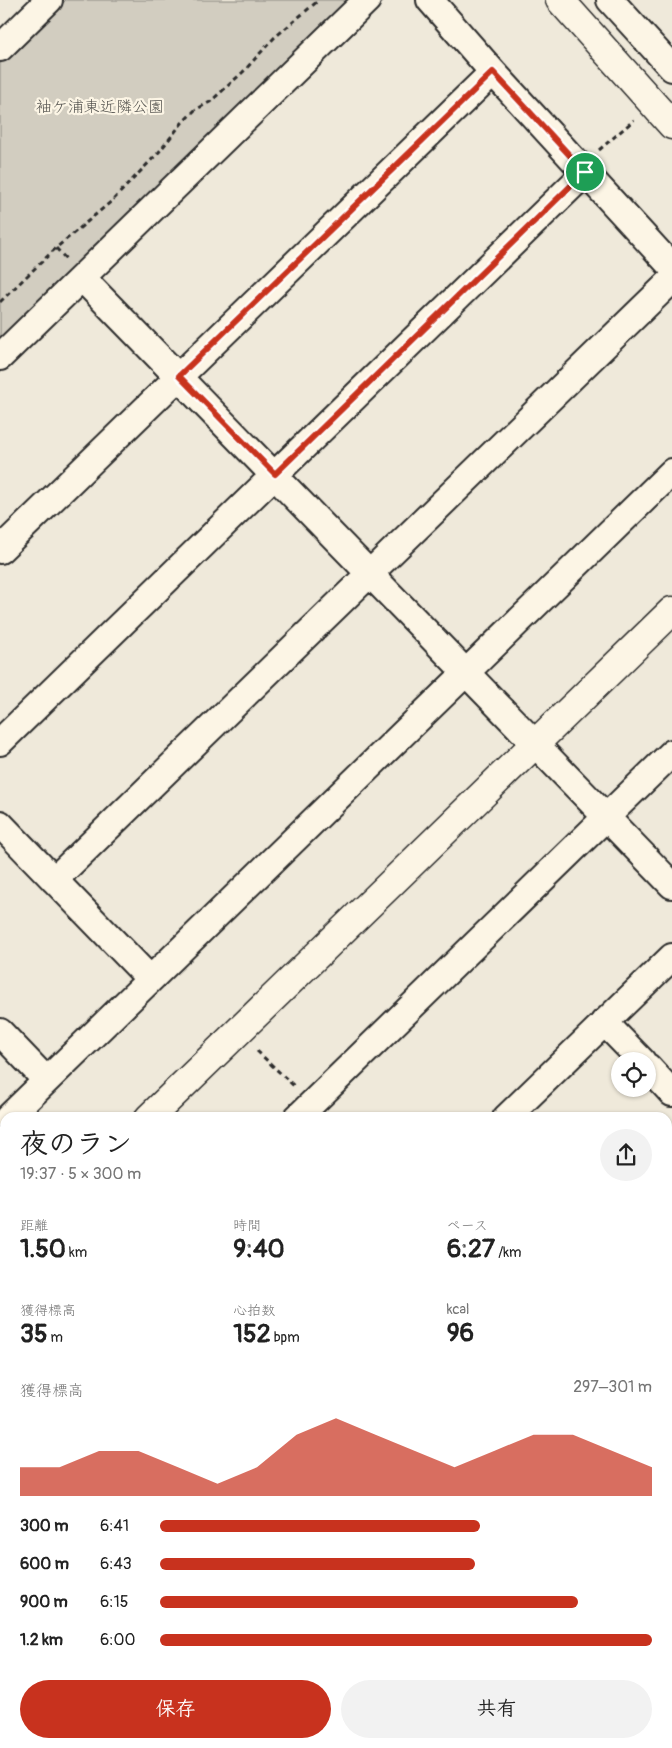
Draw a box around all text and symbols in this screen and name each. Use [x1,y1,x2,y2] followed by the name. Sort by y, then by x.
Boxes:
[36,97,164,117] park label: 袖ケ浦東近隣公園
[564,151,606,193] pin
[571,158,599,186] icon: arrive
[611,1052,656,1097] map controls
[611,1052,656,1097] button: locate
[20,1127,132,1162] text: 夜のラン
[600,1129,652,1181] button: share
[20,1164,141,1184] text: 19:37 · 5 × 300 m
[20,1217,48,1234] text: 距離
[233,1217,261,1234] text: 時間
[447,1217,488,1234] text: ペース
[20,1234,66,1265] text: 1.50
[233,1234,284,1265] text: 9:40
[447,1234,495,1265] text: 6:27
[66,1244,87,1261] text: km
[495,1244,521,1261] text: /km
[447,1301,469,1318] text: kcal
[20,1302,76,1319] text: 獲得標高
[233,1302,275,1319] text: 心拍数
[447,1318,474,1349] text: 96
[20,1319,48,1350] text: 35
[233,1319,271,1350] text: 152
[48,1329,63,1346] text: m
[271,1329,300,1346] text: bpm
[573,1377,652,1397] text: 297–301 m
[20,1381,84,1401] text: 獲得標高
[20,1516,68,1536] text: 300 m
[100,1516,129,1536] text: 6:41
[20,1554,69,1574] text: 600 m
[100,1554,132,1574] text: 6:43
[20,1592,68,1612] text: 900 m
[100,1592,129,1612] text: 6:15
[20,1630,63,1650] text: 1.2 km
[100,1630,135,1650] text: 6:00
[20,1680,331,1738] button: 保存
[341,1680,652,1738] button: 共有

